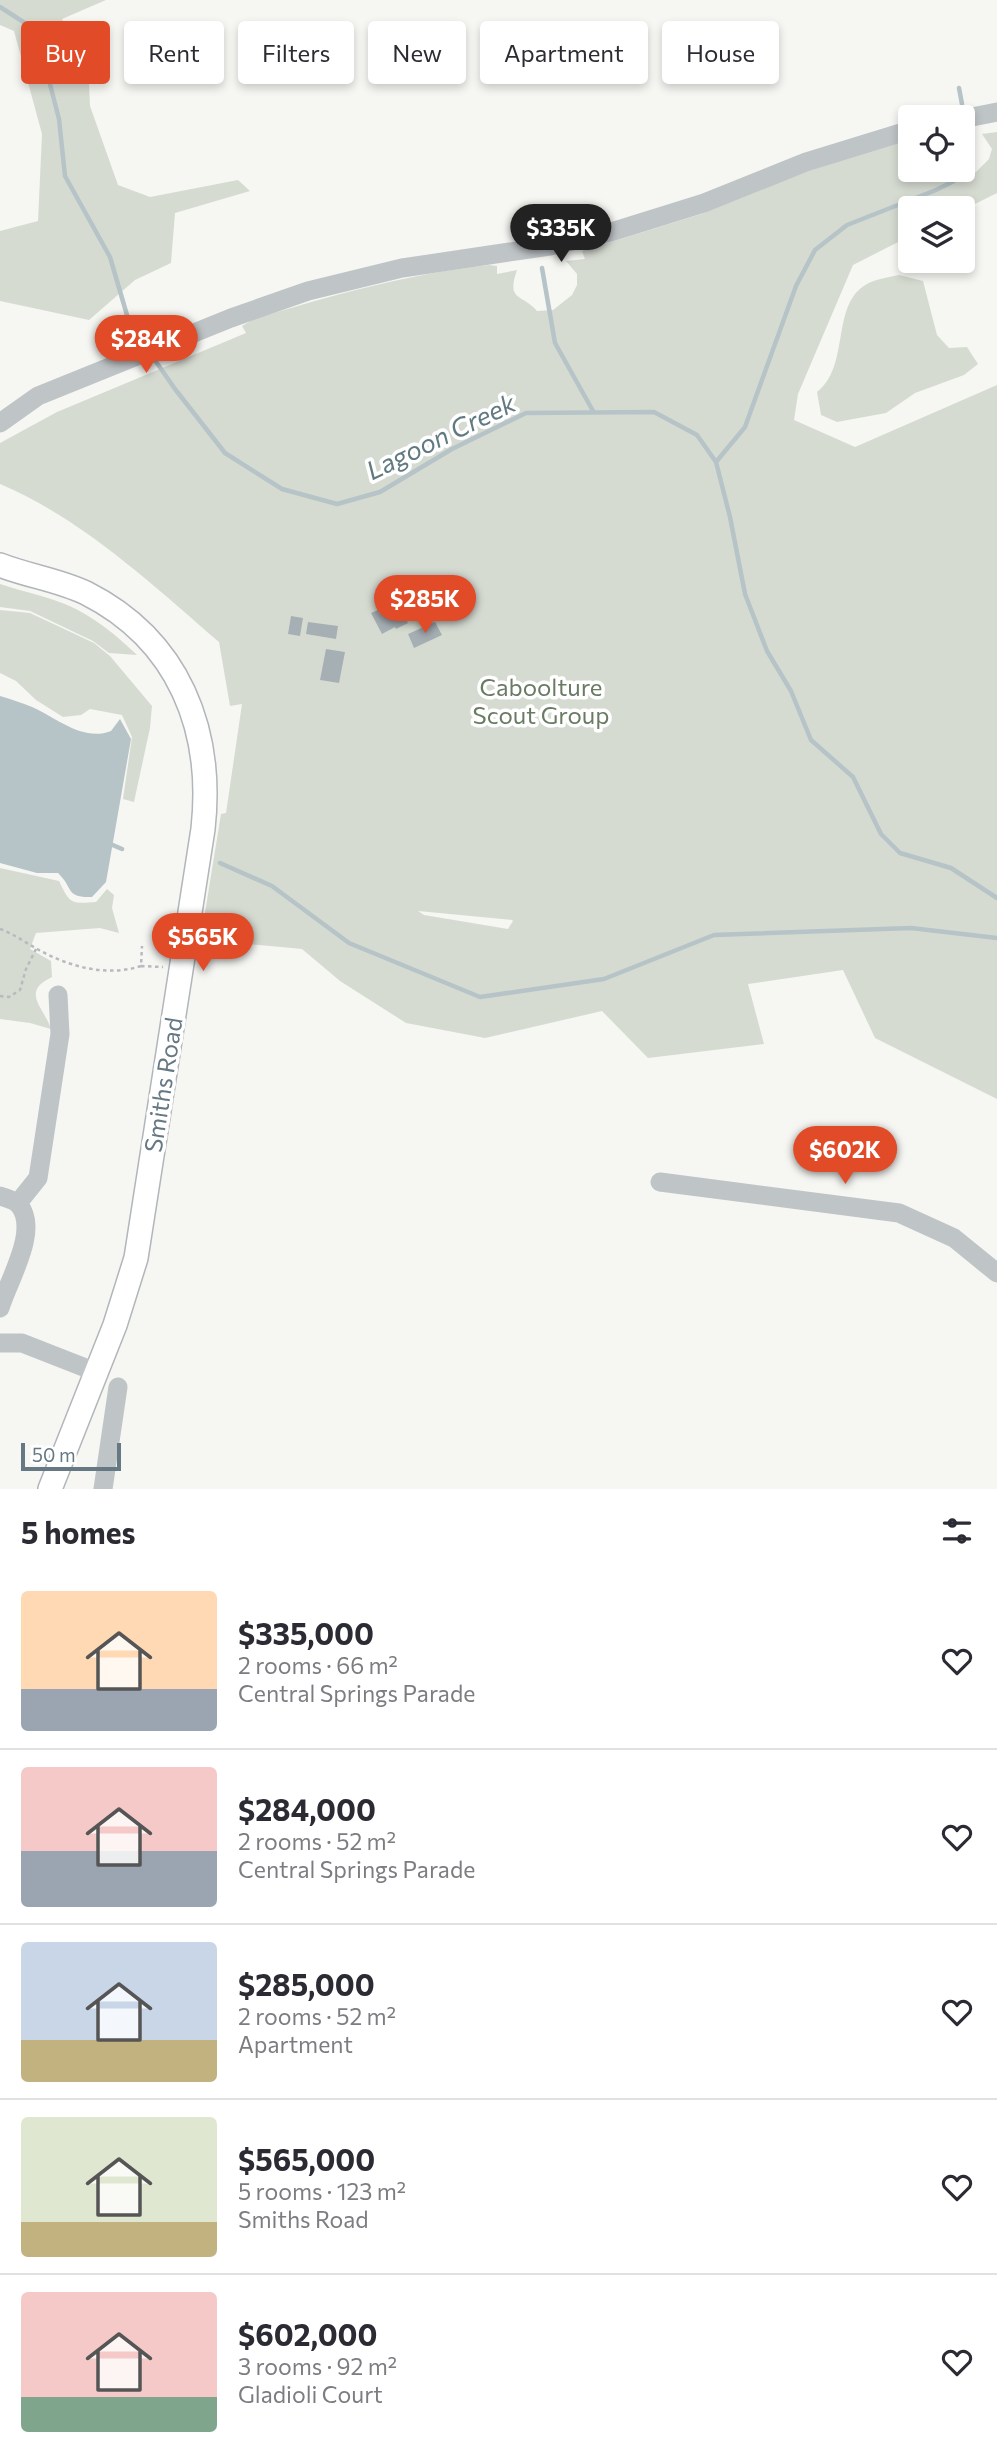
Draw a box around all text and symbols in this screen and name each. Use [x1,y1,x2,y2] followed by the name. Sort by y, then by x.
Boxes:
[21,21,110,84] chip: Buy
[124,21,224,84] chip: Rent
[238,21,354,84] chip: Filters
[368,21,466,84] chip: New
[480,21,648,84] chip: Apartment
[662,21,779,84] chip: House
[898,105,975,273] map controls
[898,105,975,182] button: locate
[898,196,975,273] button: layers
[512,204,610,264] pin: $335K
[526,213,596,241] text: $335K
[97,316,195,375] pin: $284K
[111,324,181,352] text: $284K
[360,386,521,485] water label: Lagoon Creek
[376,576,474,635] pin: $285K
[390,584,460,612] text: $285K
[473,672,609,729] park label: Caboolture Scout Group
[154,914,252,973] pin: $565K
[168,922,238,950] text: $565K
[138,1015,188,1154] street label: Smiths Road
[796,1126,894,1186] pin: $602K
[809,1135,881,1163] text: $602K
[21,1440,121,1472] scale bar
[32,1443,76,1466] text: 50 m
[938,1512,976,1550] icon: filters
[21,1513,135,1550] text: 5 homes
[238,1614,374,1651] text: $335,000
[77,1619,161,1703] icon: home
[938,1642,976,1680] icon: heart
[238,1651,398,1679] text: 2 rooms · 66 m²
[238,1679,475,1707] text: Central Springs Parade
[238,1790,376,1827] text: $284,000
[77,1795,161,1879] icon: home
[938,1818,976,1856] icon: heart
[238,1827,396,1855] text: 2 rooms · 52 m²
[238,1855,475,1883] text: Central Springs Parade
[238,1965,375,2002] text: $285,000
[77,1970,161,2054] icon: home
[938,1993,976,2031] icon: heart
[238,2002,396,2030] text: 2 rooms · 52 m²
[238,2030,353,2058] text: Apartment
[238,2140,375,2177] text: $565,000
[77,2145,161,2229] icon: home
[938,2168,976,2206] icon: heart
[238,2177,406,2205] text: 5 rooms · 123 m²
[238,2205,369,2233] text: Smiths Road
[238,2315,377,2352] text: $602,000
[77,2320,161,2404] icon: home
[938,2343,976,2381] icon: heart
[238,2352,397,2380] text: 3 rooms · 92 m²
[238,2380,383,2408] text: Gladioli Court

